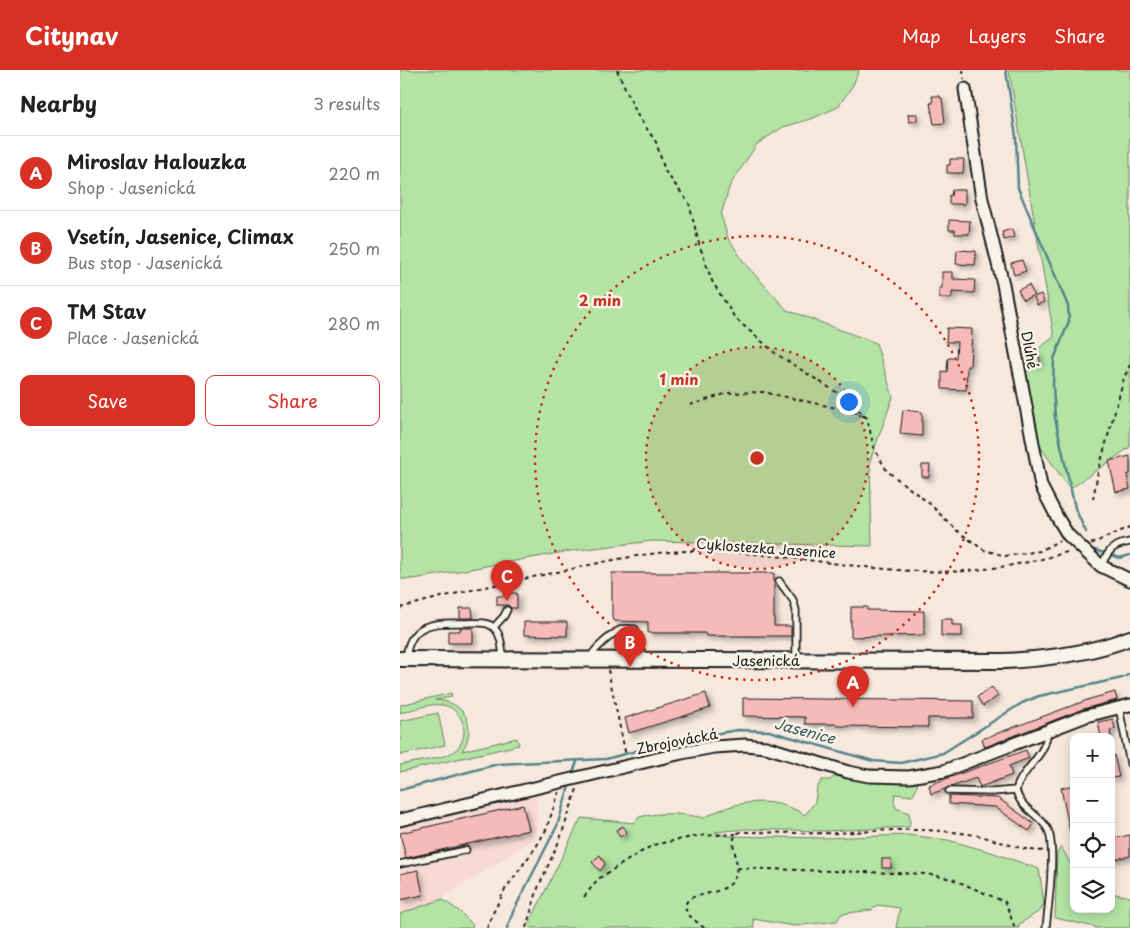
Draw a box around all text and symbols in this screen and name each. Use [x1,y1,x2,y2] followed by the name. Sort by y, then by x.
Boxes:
[25,17,118,53] text: Citynav
[902,22,941,49] text: Map
[969,22,1026,49] text: Layers
[1054,22,1105,49] text: Share
[20,87,97,119] text: Nearby
[313,91,380,115] text: 3 results
[67,147,247,175] text: Miroslav Halouzka
[30,161,42,185] text: A
[329,161,380,185] text: 220 m
[67,175,195,199] text: Shop · Jasenická
[67,222,294,250] text: Vsetín, Jasenice, Climax
[31,236,41,260] text: B
[329,236,380,260] text: 250 m
[67,250,222,274] text: Bus stop · Jasenická
[579,288,621,311] text: 2 min
[67,297,146,325] text: TM Stav
[30,311,42,335] text: C
[328,311,380,335] text: 280 m
[67,325,199,349] text: Place · Jasenická
[1016,329,1044,371] street label: Dlúhé
[660,367,698,390] text: 1 min
[20,375,195,426] button: Save
[205,375,380,426] button: Share
[836,389,862,415] your location
[748,449,766,467] centre of rings
[696,533,836,563] street label: Cyklostezka Jasenice
[491,560,523,601] pin: C
[614,626,646,667] pin: B
[732,650,800,671] street label: Jasenická
[837,666,869,707] pin: A
[772,711,839,749] water label: Jasenice
[635,723,720,759] street label: Zbrojovácká
[1070,733,1115,913] map controls
[1070,733,1115,778] button: +
[1070,778,1115,823] button: −
[1070,823,1115,868] button: locate
[1070,868,1115,913] button: layers

